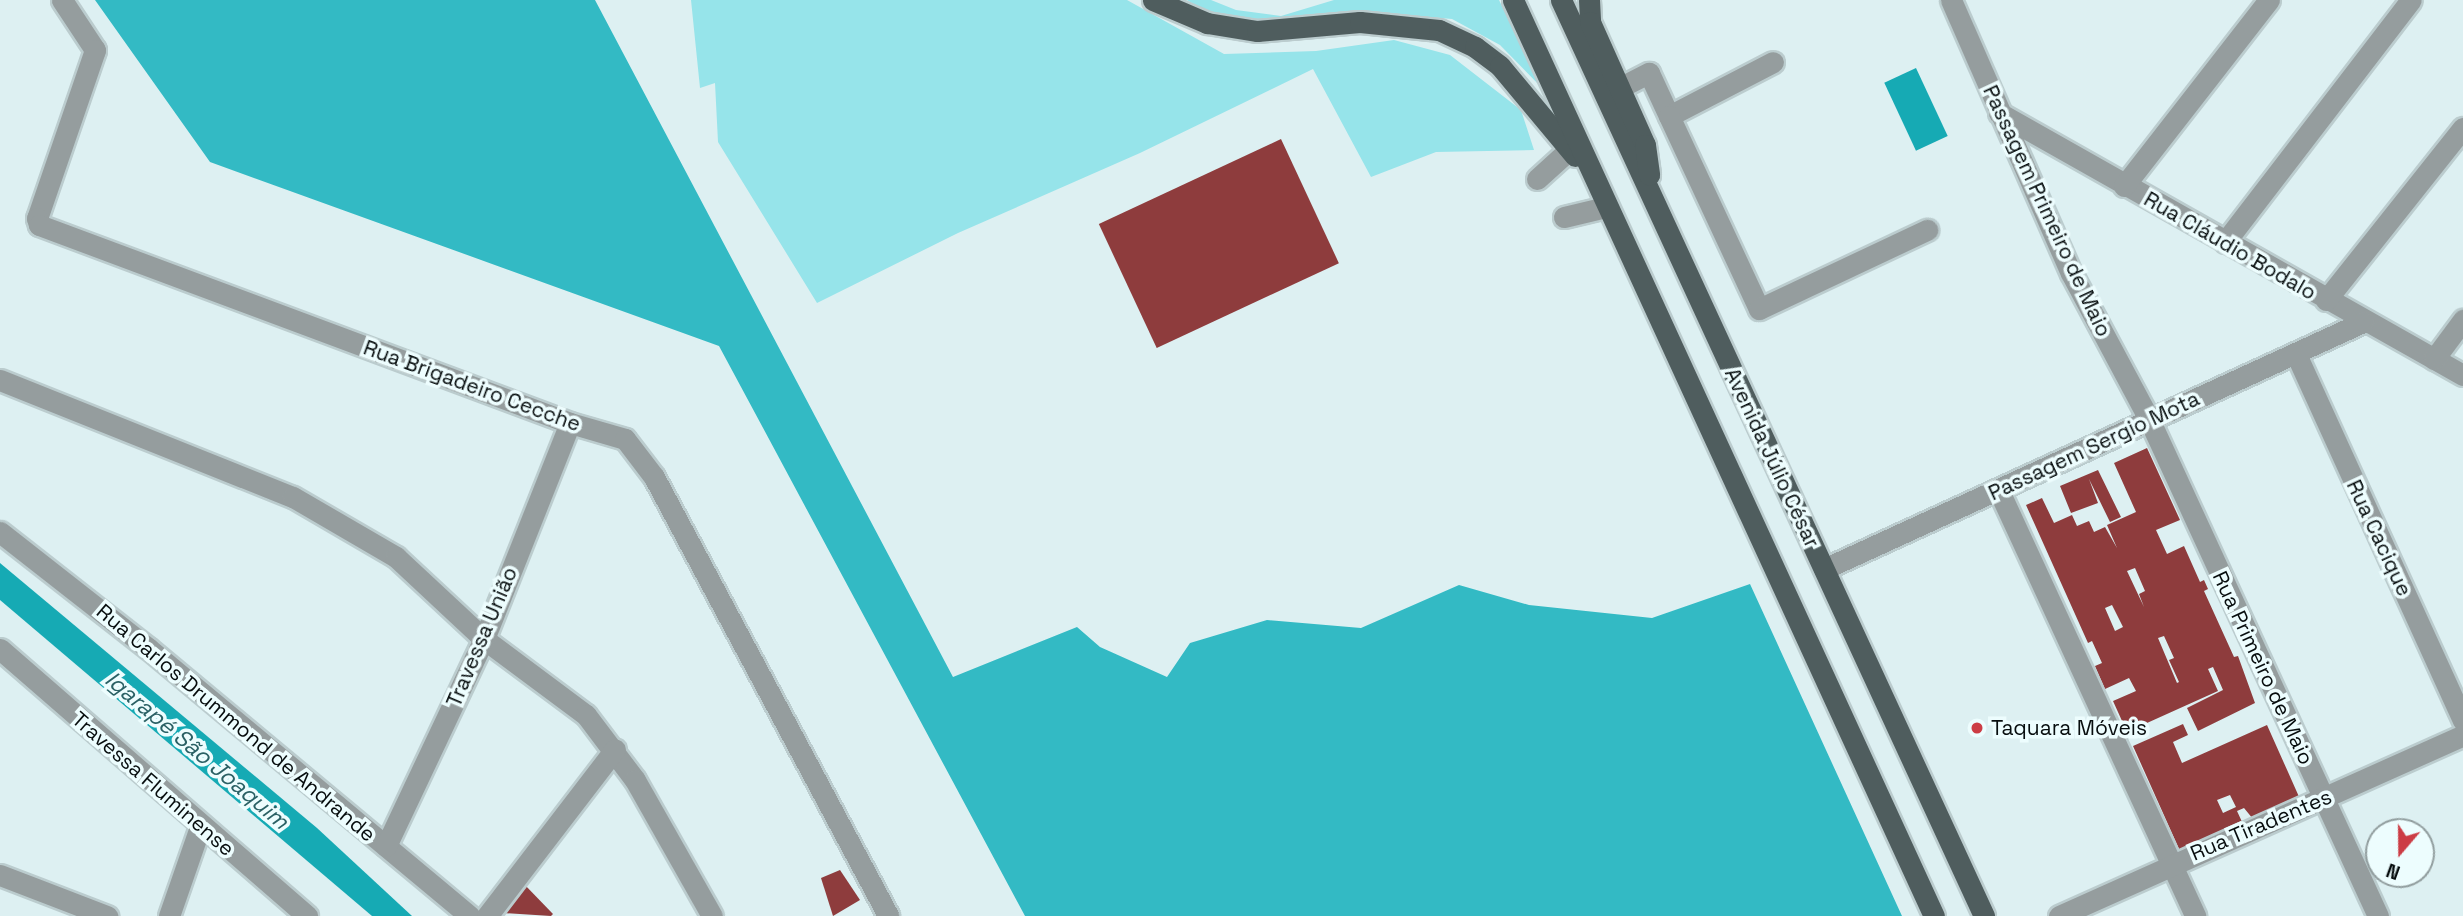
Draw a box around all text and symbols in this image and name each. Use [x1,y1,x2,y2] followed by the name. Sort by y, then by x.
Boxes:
[1978,81,2116,341] street label: Passagem Primeiro de Maio
[2139,186,2321,306] street label: Rua Cláudio Bodalo
[360,335,584,437] street label: Rua Brigadeiro Cecche
[1719,364,1825,552] street label: Avenida Júlio César
[1985,386,2203,506] street label: Passagem Sergio Mota
[2341,476,2417,600] street label: Rua Cacique
[441,563,523,711] street label: Travessa União
[2207,567,2319,769] street label: Rua Primeiro de Maio
[91,599,381,847] street label: Rua Carlos Drummond de Andrande
[100,665,294,835] water label: Igarapé São Joaquim
[67,707,239,861] street label: Travessa Fluminense
[1991,715,2147,741] place label: Taquara Móveis
[1969,720,1985,736] marker: Taquara Móveis
[2186,784,2336,866] street label: Rua Tiradentes
[2365,818,2435,888] north arrow
[2383,857,2404,885] text: N

